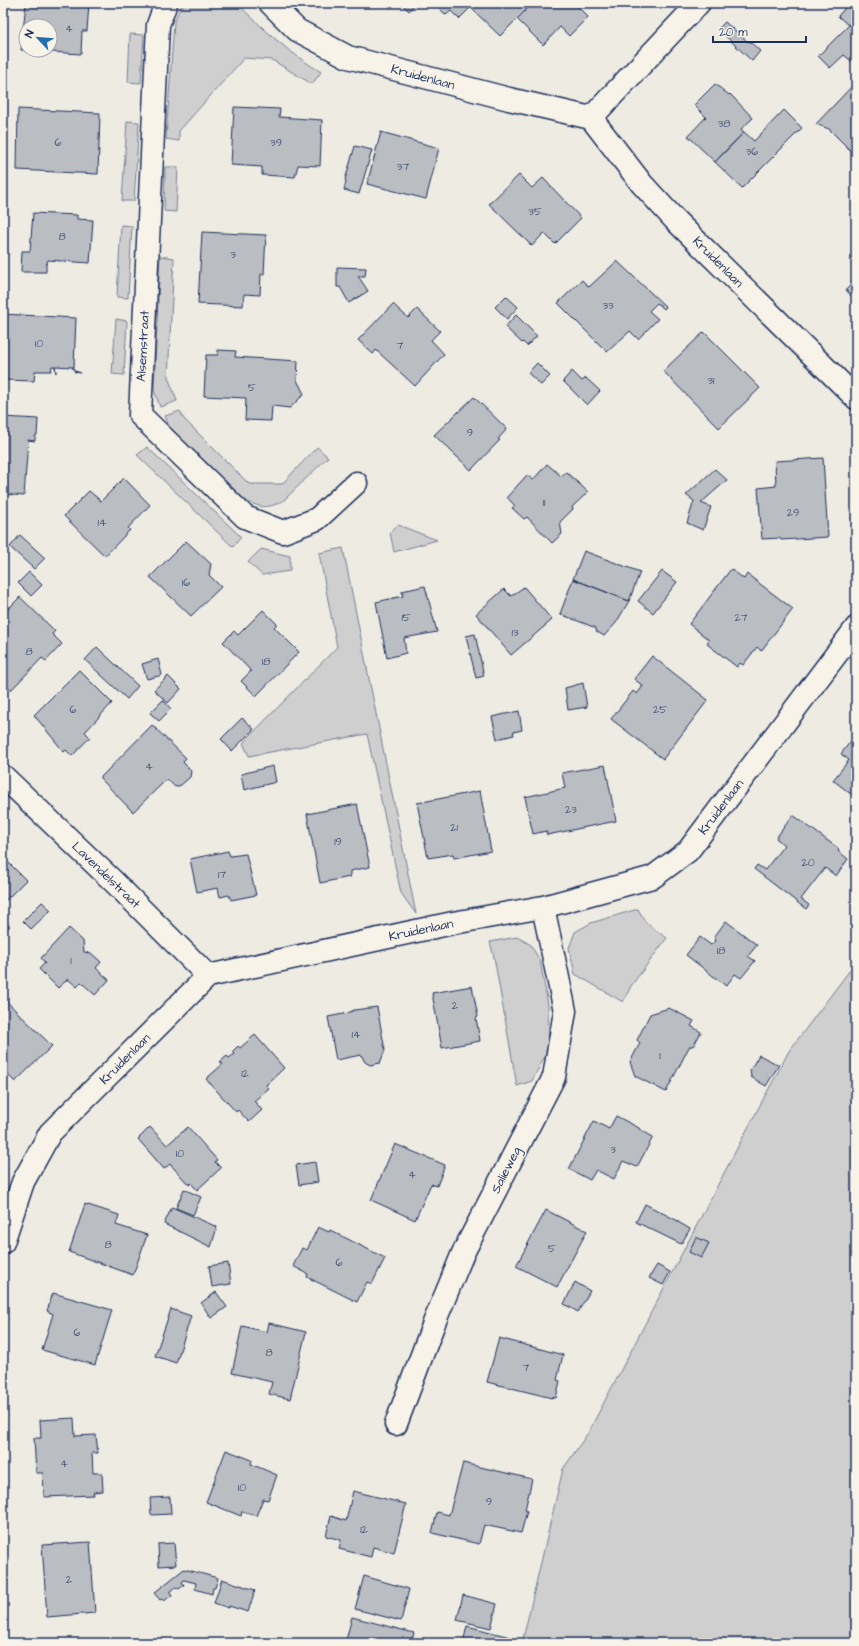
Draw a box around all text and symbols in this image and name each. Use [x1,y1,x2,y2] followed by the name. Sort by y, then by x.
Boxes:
[18,18,58,58] north arrow
[713,18,806,44] scale bar
[65,21,73,36] house number: 4
[719,24,748,41] text: 20 m
[21,27,38,40] text: N
[389,60,457,94] street label: Kruidenlaan
[718,116,730,131] house number: 38
[55,135,62,150] house number: 6
[270,135,282,150] house number: 39
[746,144,758,159] house number: 36
[397,159,409,174] house number: 37
[528,204,542,219] house number: 35
[58,229,66,244] house number: 8
[688,232,748,292] street label: Kruidenlaan
[230,247,236,262] house number: 3
[602,298,614,313] house number: 33
[132,309,154,382] street label: Alsemstraat
[35,336,43,351] house number: 10
[397,338,404,353] house number: 7
[707,373,715,388] house number: 31
[248,380,256,395] house number: 5
[467,425,473,440] house number: 9
[543,495,546,510] house number: 11
[787,505,799,520] house number: 29
[98,515,107,530] house number: 14
[182,575,190,590] house number: 16
[401,610,411,625] house number: 15
[734,610,748,625] house number: 27
[511,625,519,640] house number: 13
[25,644,33,659] house number: 8
[262,654,270,669] house number: 18
[70,702,77,717] house number: 6
[653,702,667,717] house number: 25
[145,759,153,774] house number: 4
[694,775,748,839] street label: Kruidenlaan
[565,802,577,817] house number: 23
[450,820,458,835] house number: 21
[334,834,342,849] house number: 19
[68,838,145,913] street label: Lavendelstraat
[801,855,815,870] house number: 20
[218,867,226,882] house number: 17
[387,914,455,946] street label: Kruidenlaan
[717,943,725,958] house number: 18
[70,953,72,968] house number: 1
[452,998,459,1013] house number: 2
[352,1027,361,1042] house number: 14
[95,1029,155,1089] street label: Kruidenlaan
[659,1048,661,1063] house number: 1
[241,1066,250,1081] house number: 12
[610,1142,616,1157] house number: 3
[487,1143,526,1197] street label: Salieweg
[176,1146,184,1161] house number: 10
[408,1167,416,1182] house number: 4
[104,1237,112,1252] house number: 8
[548,1241,556,1256] house number: 5
[336,1255,343,1270] house number: 6
[74,1325,81,1340] house number: 6
[265,1345,273,1360] house number: 8
[523,1360,530,1375] house number: 7
[60,1456,68,1471] house number: 4
[238,1480,246,1495] house number: 10
[486,1494,492,1509] house number: 9
[360,1522,369,1537] house number: 12
[66,1572,73,1587] house number: 2

